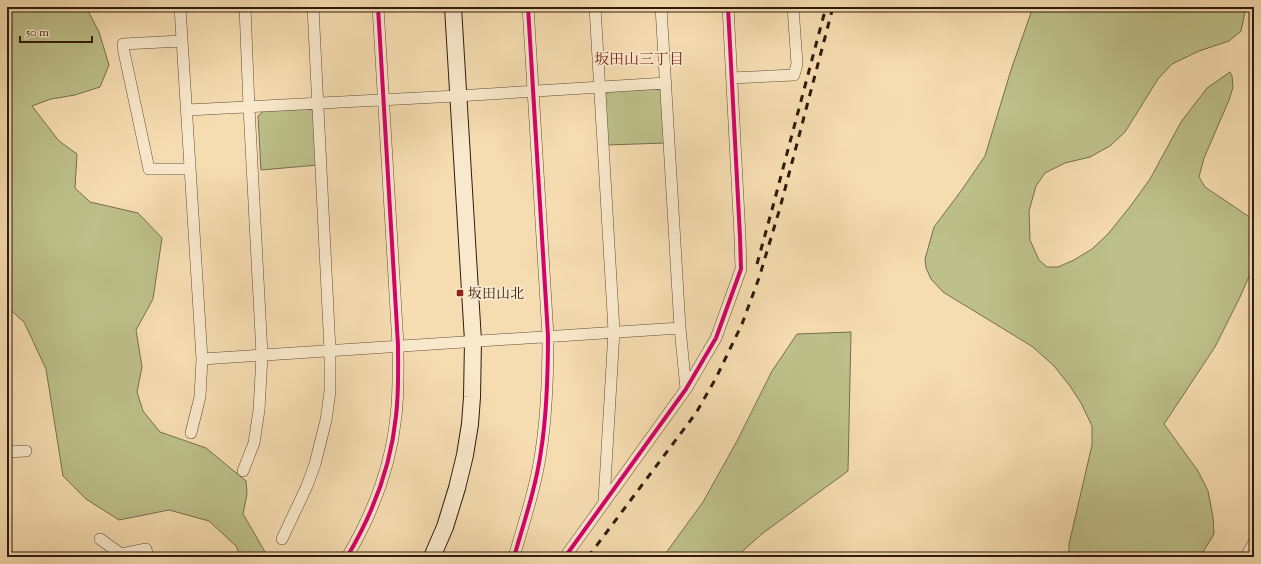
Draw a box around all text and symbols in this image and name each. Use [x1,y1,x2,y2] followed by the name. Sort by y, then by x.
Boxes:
[20,18,92,44] scale bar
[25,24,49,42] text: 50 m
[594,50,684,71] district label: 坂田山三丁目
[468,285,524,305] place label: 坂田山北
[455,288,465,298] marker: 坂田山北

